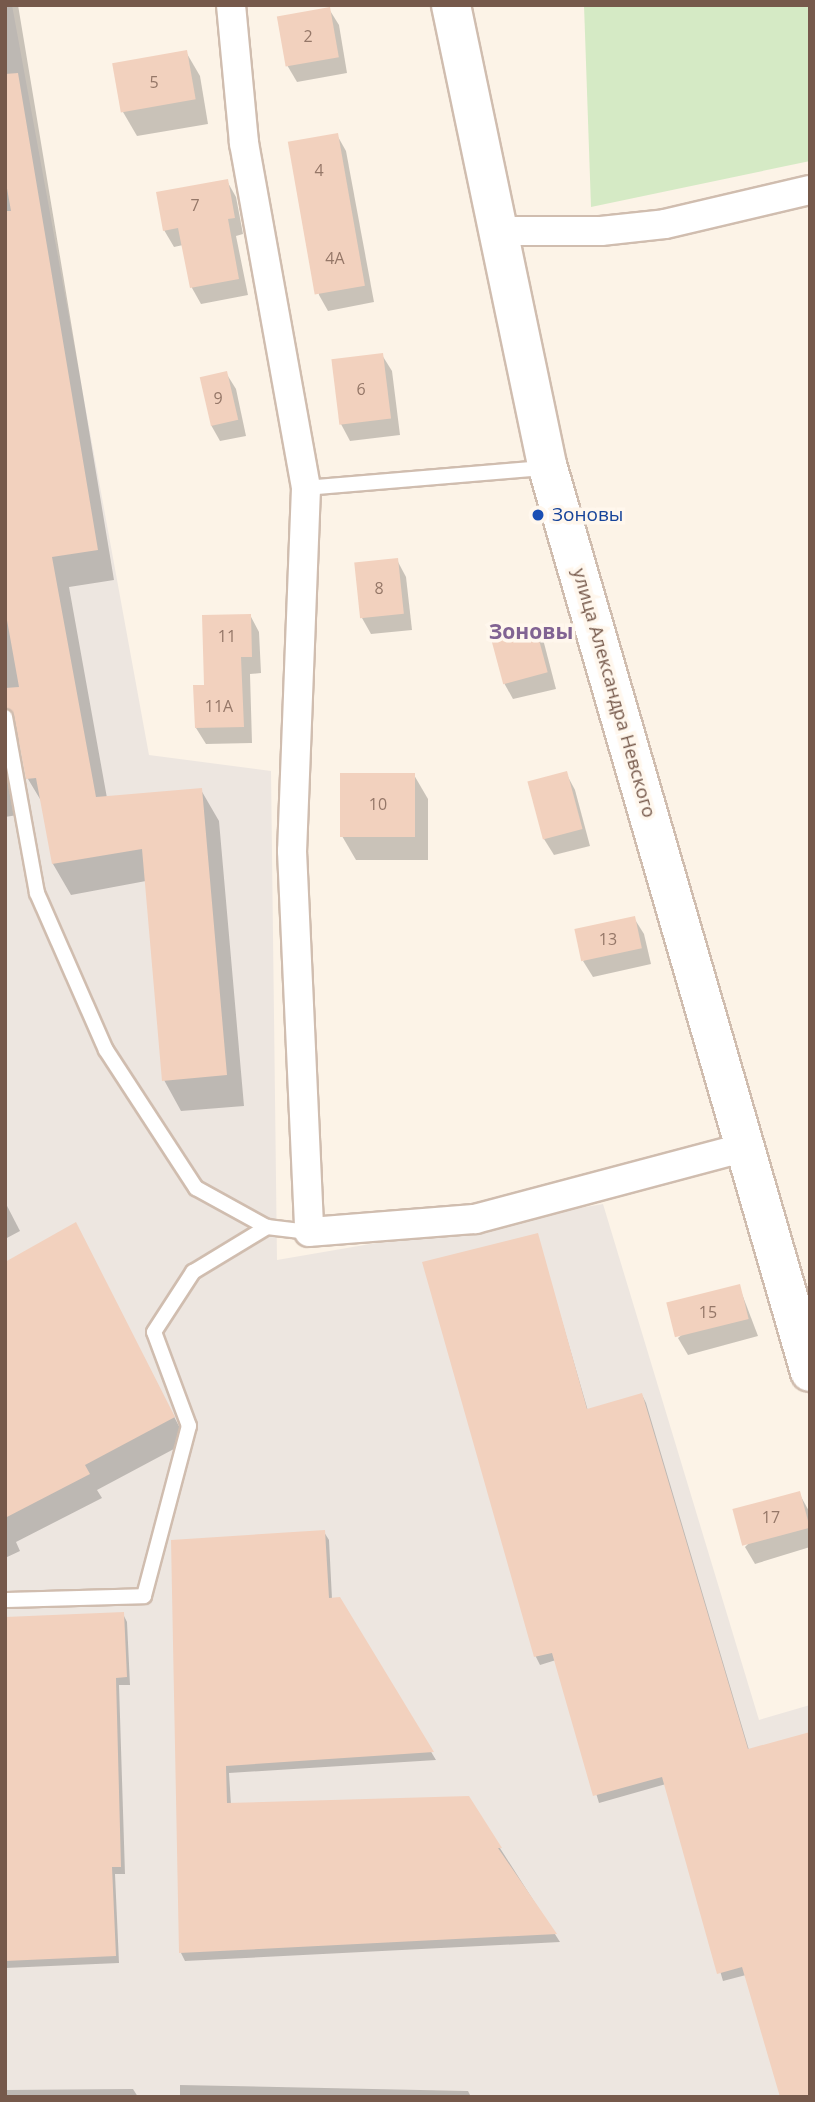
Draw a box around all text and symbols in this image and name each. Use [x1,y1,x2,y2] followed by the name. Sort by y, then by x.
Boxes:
[303,26,313,46] house number: 2
[149,72,159,92] house number: 5
[314,160,324,180] house number: 4
[190,195,200,215] house number: 7
[325,248,345,268] house number: 4А
[356,379,366,399] house number: 6
[213,388,223,408] house number: 9
[552,504,623,526] place label: Зоновы
[530,507,546,523] marker: Зоновы
[567,566,661,820] street label: улица Александра Невского
[374,578,384,598] house number: 8
[489,618,573,644] district label: Зоновы
[218,626,236,646] house number: 11
[205,696,233,716] house number: 11А
[369,794,387,814] house number: 10
[599,929,617,949] house number: 13
[699,1302,717,1322] house number: 15
[762,1507,780,1527] house number: 17

